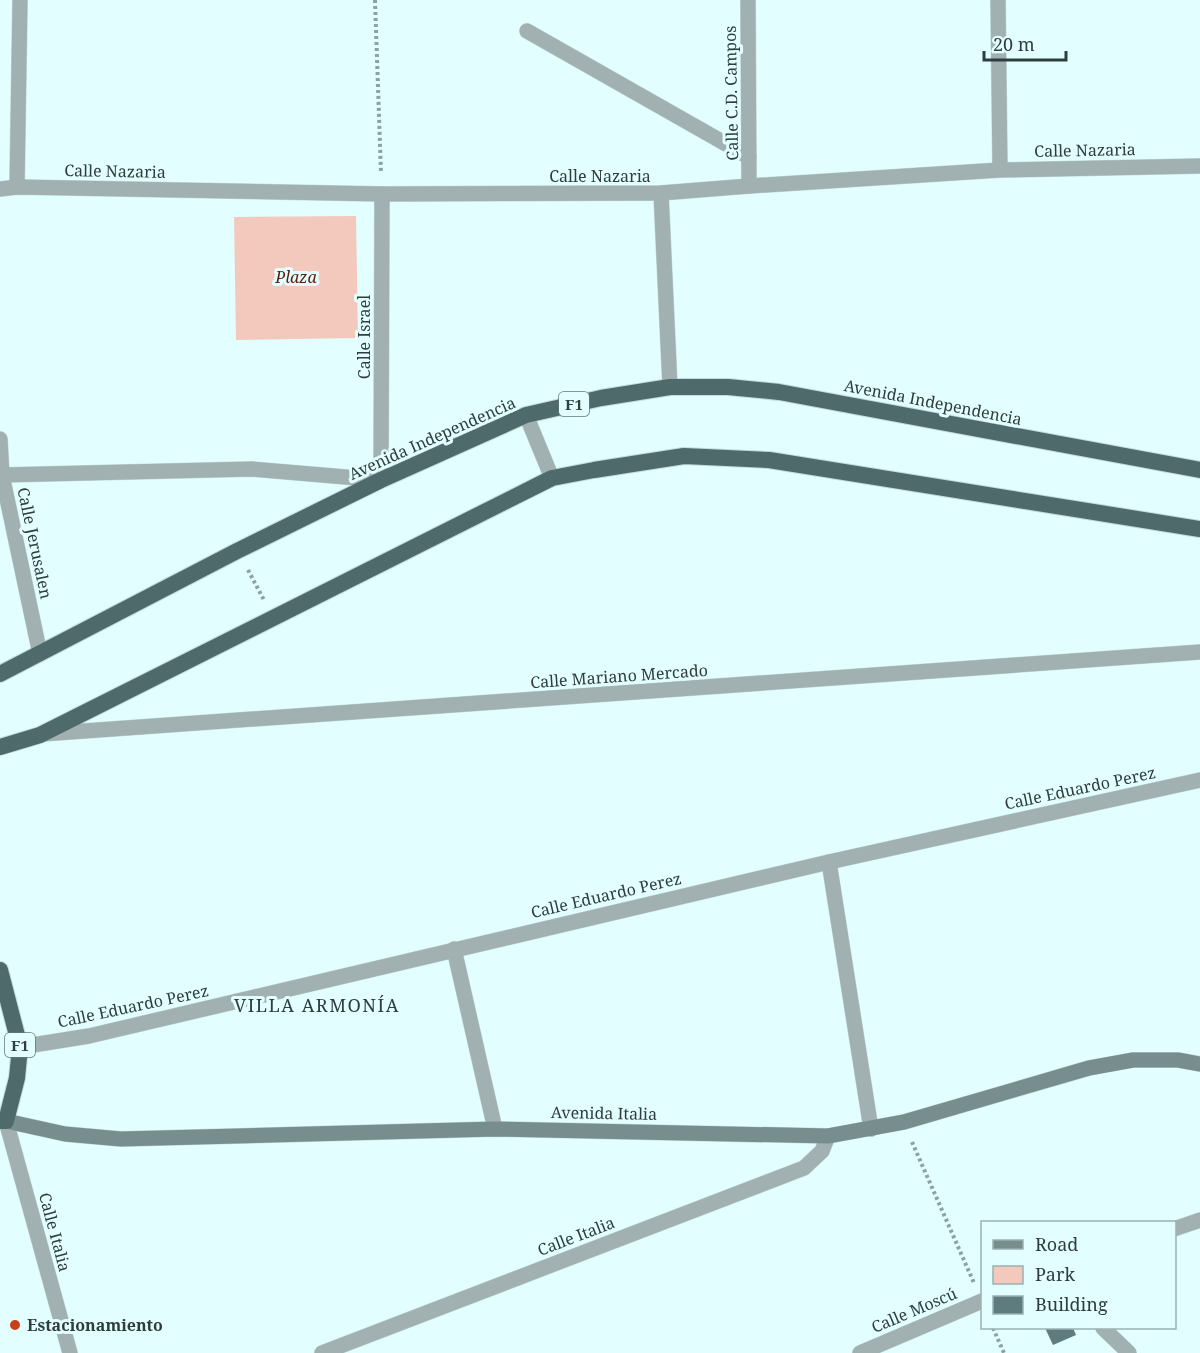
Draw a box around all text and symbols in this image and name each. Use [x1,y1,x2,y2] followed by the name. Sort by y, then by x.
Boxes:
[984,24,1066,62] scale bar
[719,25,743,161] street label: Calle C.D. Campos
[993,32,1035,56] text: 20 m
[1034,138,1136,162] street label: Calle Nazaria
[64,159,166,183] street label: Calle Nazaria
[549,165,651,187] street label: Calle Nazaria
[274,266,317,288] park label: Plaza
[353,295,375,379] street label: Calle Israel
[842,374,1024,430] street label: Avenida Independencia
[345,391,519,485] street label: Avenida Independencia
[559,392,589,416] road number: F1
[12,485,58,601] street label: Calle Jerusalen
[529,659,709,693] street label: Calle Mariano Mercado
[1003,761,1157,815] street label: Calle Eduardo Perez
[529,867,683,923] street label: Calle Eduardo Perez
[56,979,210,1033] street label: Calle Eduardo Perez
[234,993,400,1017] district label: VILLA ARMONÍA
[5,1033,35,1057] road number: F1
[551,1101,657,1125] street label: Avenida Italia
[34,1190,76,1274] street label: Calle Italia
[534,1211,618,1261] street label: Calle Italia
[981,1221,1176,1329] legend
[1035,1232,1078,1256] text: Road
[1035,1262,1075,1286] text: Park
[868,1282,960,1338] street label: Calle Moscú
[1035,1292,1108,1316] text: Building
[27,1314,163,1336] place label: Estacionamiento
[8,1318,22,1332] marker: Estacionamiento

